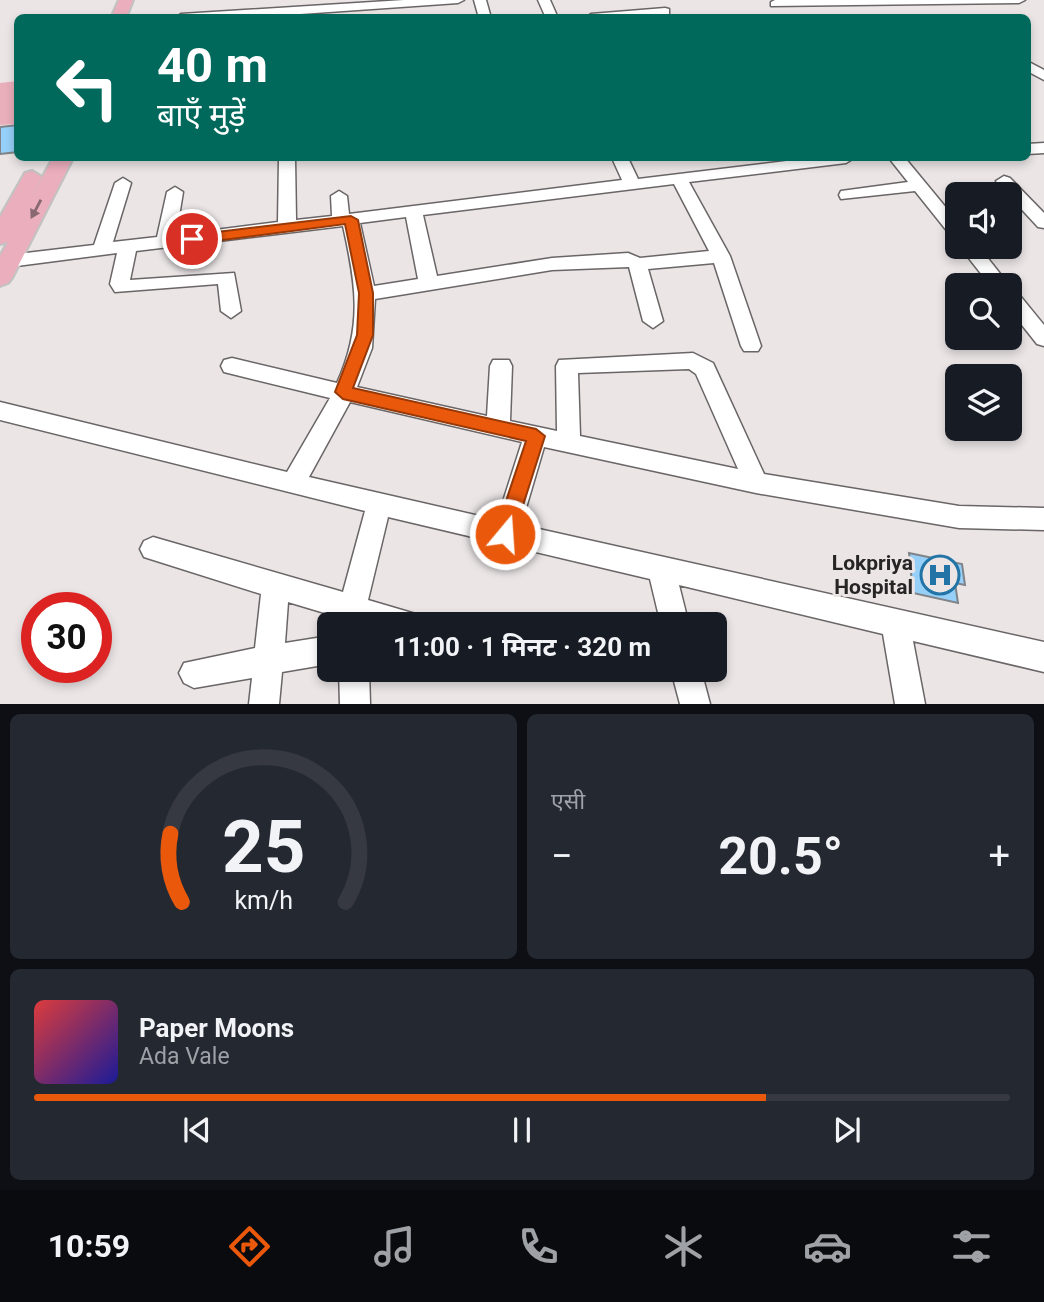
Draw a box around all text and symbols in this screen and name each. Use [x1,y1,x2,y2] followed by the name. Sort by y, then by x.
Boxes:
[157,37,268,94] text: 40 m
[42,42,133,133] icon: left
[157,96,245,134] text: बाएँ मुड़ें
[945,182,1022,441] map controls
[945,182,1022,259] button: sound
[30,199,41,219] one-way arrow
[162,209,222,269] pin
[173,220,211,258] icon: arrive
[945,273,1022,350] button: search
[945,364,1022,441] button: layers
[468,497,542,571] position arrow
[832,551,913,599] place label: Lokpriya Hospital
[919,554,961,596] hospital icon: Lokpriya Hospital
[21,592,112,683] speed limit sign: 30
[393,632,651,662] text: 11:00 · 1 मिनट · 320 m
[551,788,585,815] text: एसी
[222,805,305,891] text: 25
[718,826,843,887] text: 20.5°
[551,834,573,878] text: −
[988,834,1010,878] text: +
[234,886,293,915] text: km/h
[139,1013,294,1043] text: Paper Moons
[139,1043,230,1070] text: Ada Vale
[178,1111,216,1149] icon: previous
[503,1111,541,1149] icon: pause
[828,1111,866,1149] icon: next
[225,1222,274,1271] icon: directions
[370,1222,419,1271] icon: music
[514,1222,563,1271] icon: phone
[659,1222,708,1271] icon: climate
[803,1222,852,1271] icon: car
[947,1222,996,1271] icon: filters
[48,1227,130,1265] text: 10:59

